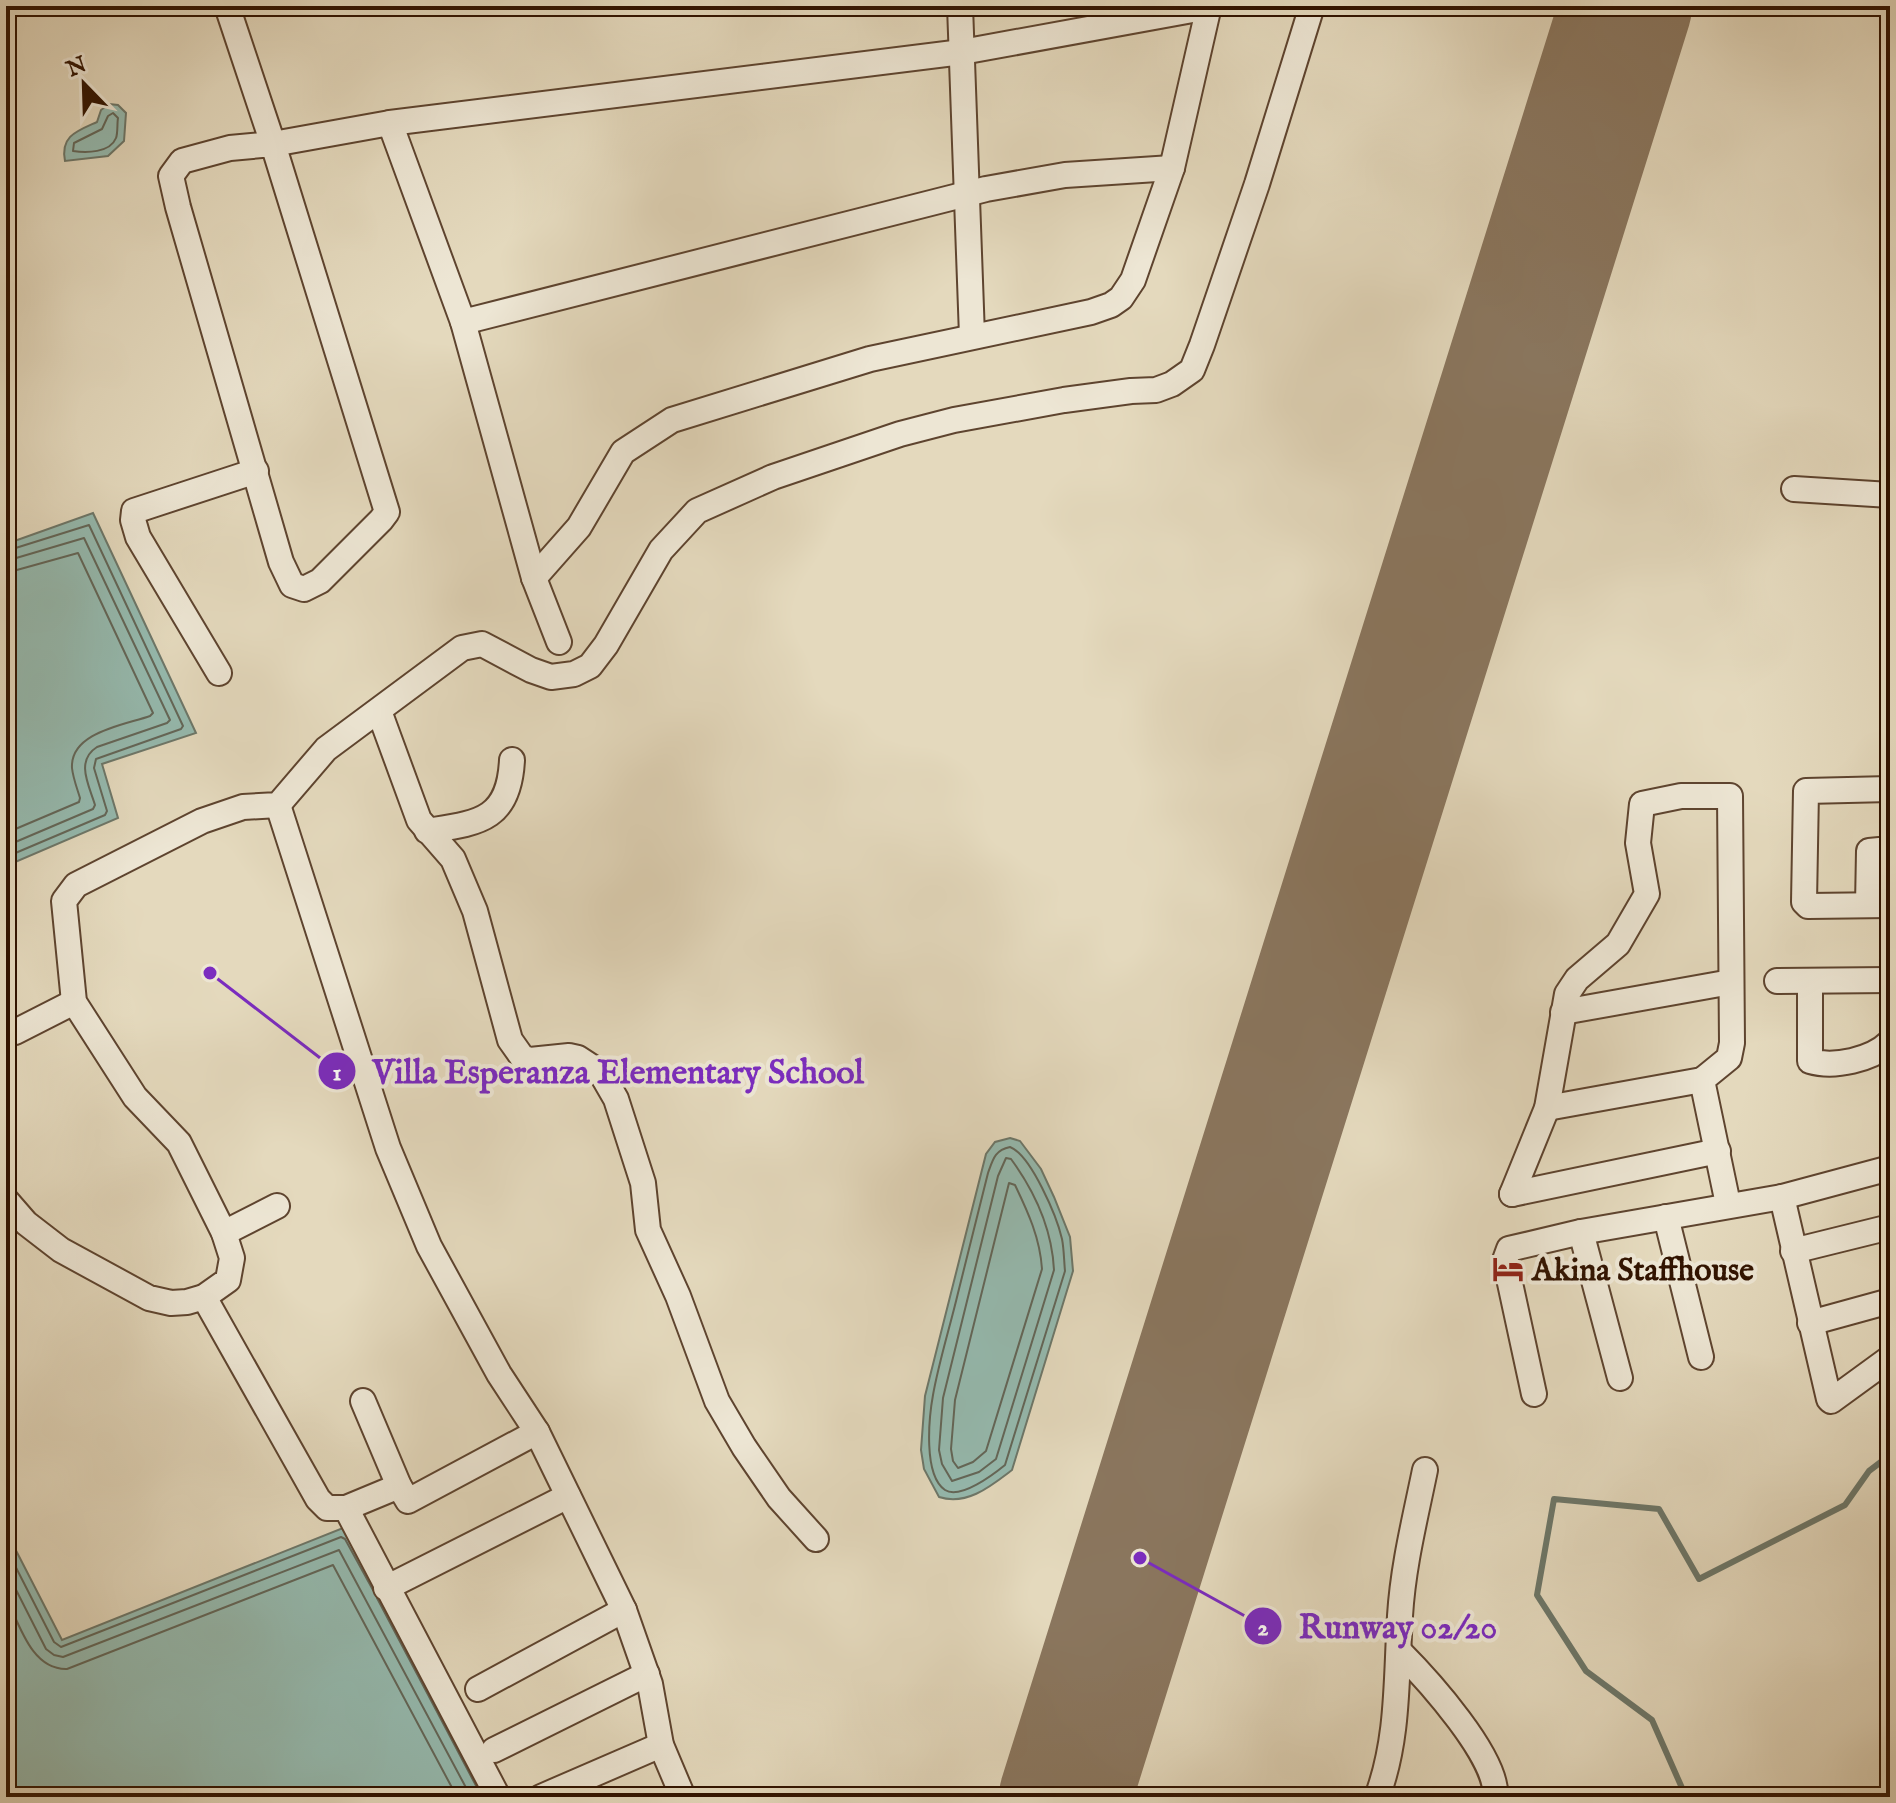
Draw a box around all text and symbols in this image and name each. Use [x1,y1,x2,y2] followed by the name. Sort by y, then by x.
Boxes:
[44,44,124,124] north arrow
[62,51,91,84] text: N
[317,1042,880,1100] callout: Villa Esperanza Elementary School
[371,1052,865,1095] text: Villa Esperanza Elementary School
[333,1058,342,1089] text: 1
[1530,1251,1754,1292] place label: Akina Staffhouse
[1491,1252,1525,1286] hotel icon: Akina Staffhouse
[1243,1597,1513,1655] callout: Runway 02/20
[1299,1607,1497,1650] text: Runway 02/20
[1257,1613,1269,1644] text: 2

